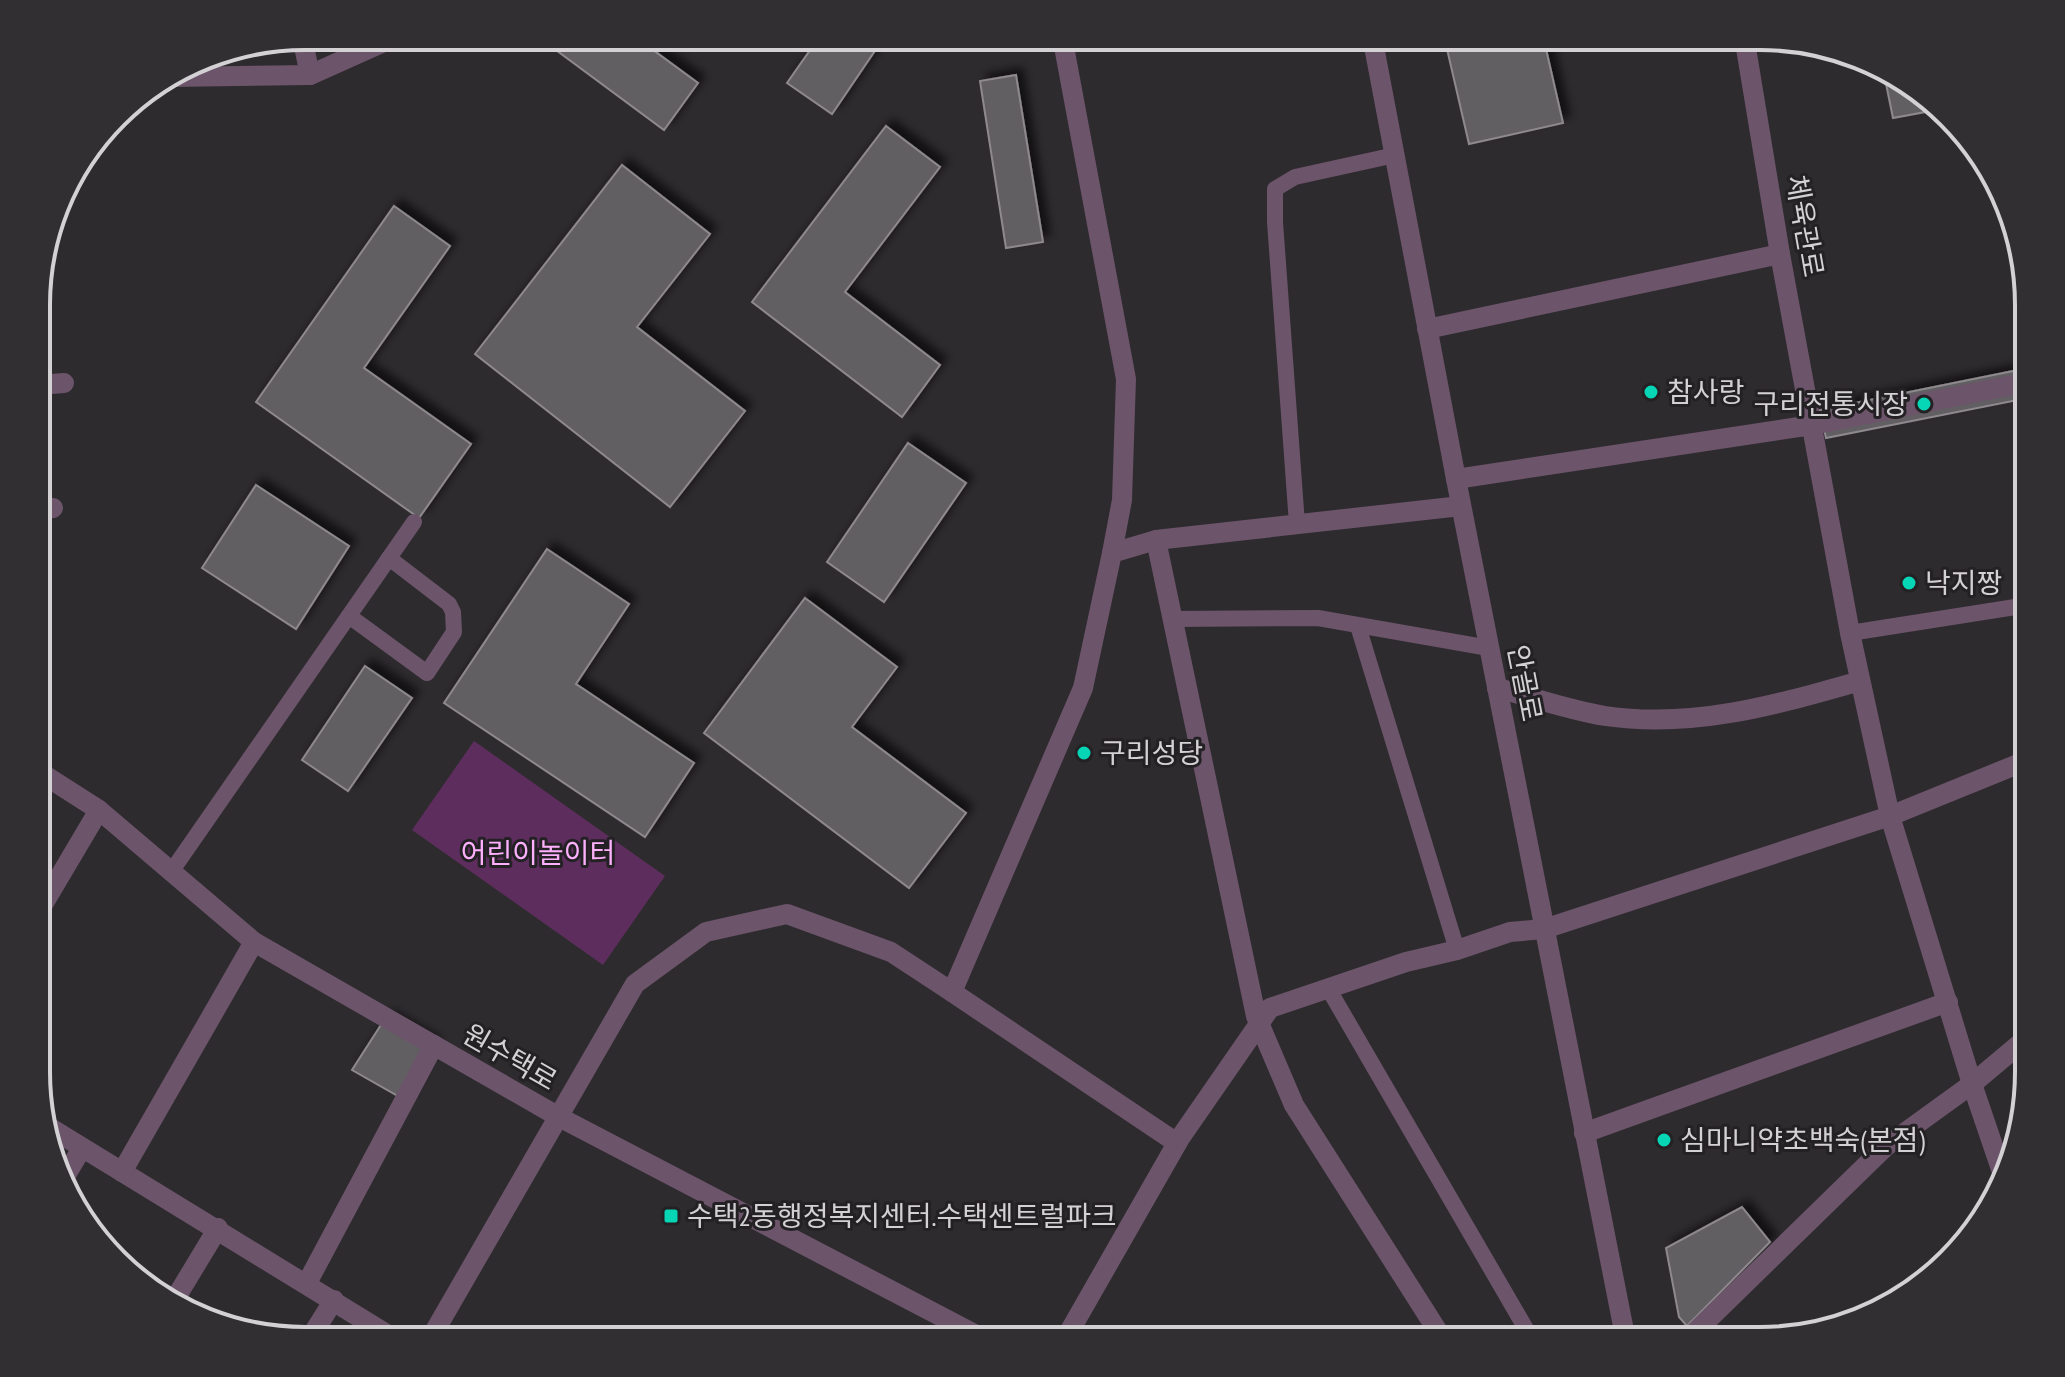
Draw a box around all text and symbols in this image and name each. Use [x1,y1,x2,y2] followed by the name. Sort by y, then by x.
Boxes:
[1778,172,1833,280] street label: 체육관로
[1667,373,1744,410] place label: 참사랑
[1642,383,1660,401] marker: 참사랑
[1753,385,1908,422] place label: 구리전통시장
[1915,395,1933,413] marker: 구리전통시장
[1925,564,2002,601] place label: 낙지짱
[1900,574,1918,592] marker: 낙지짱
[1500,641,1551,724] street label: 안골로
[1100,734,1203,771] place label: 구리성당
[1075,744,1093,762] marker: 구리성당
[461,834,615,871] park label: 어린이놀이터
[456,1015,564,1098] street label: 원수택로
[1680,1121,1925,1158] place label: 심마니약초백숙(본점)
[1655,1131,1673,1149] marker: 심마니약초백숙(본점)
[687,1197,1117,1234] place label: 수택2동행정복지센터.수택센트럴파크
[662,1207,680,1225] marker: 수택2동행정복지센터.수택센트럴파크

